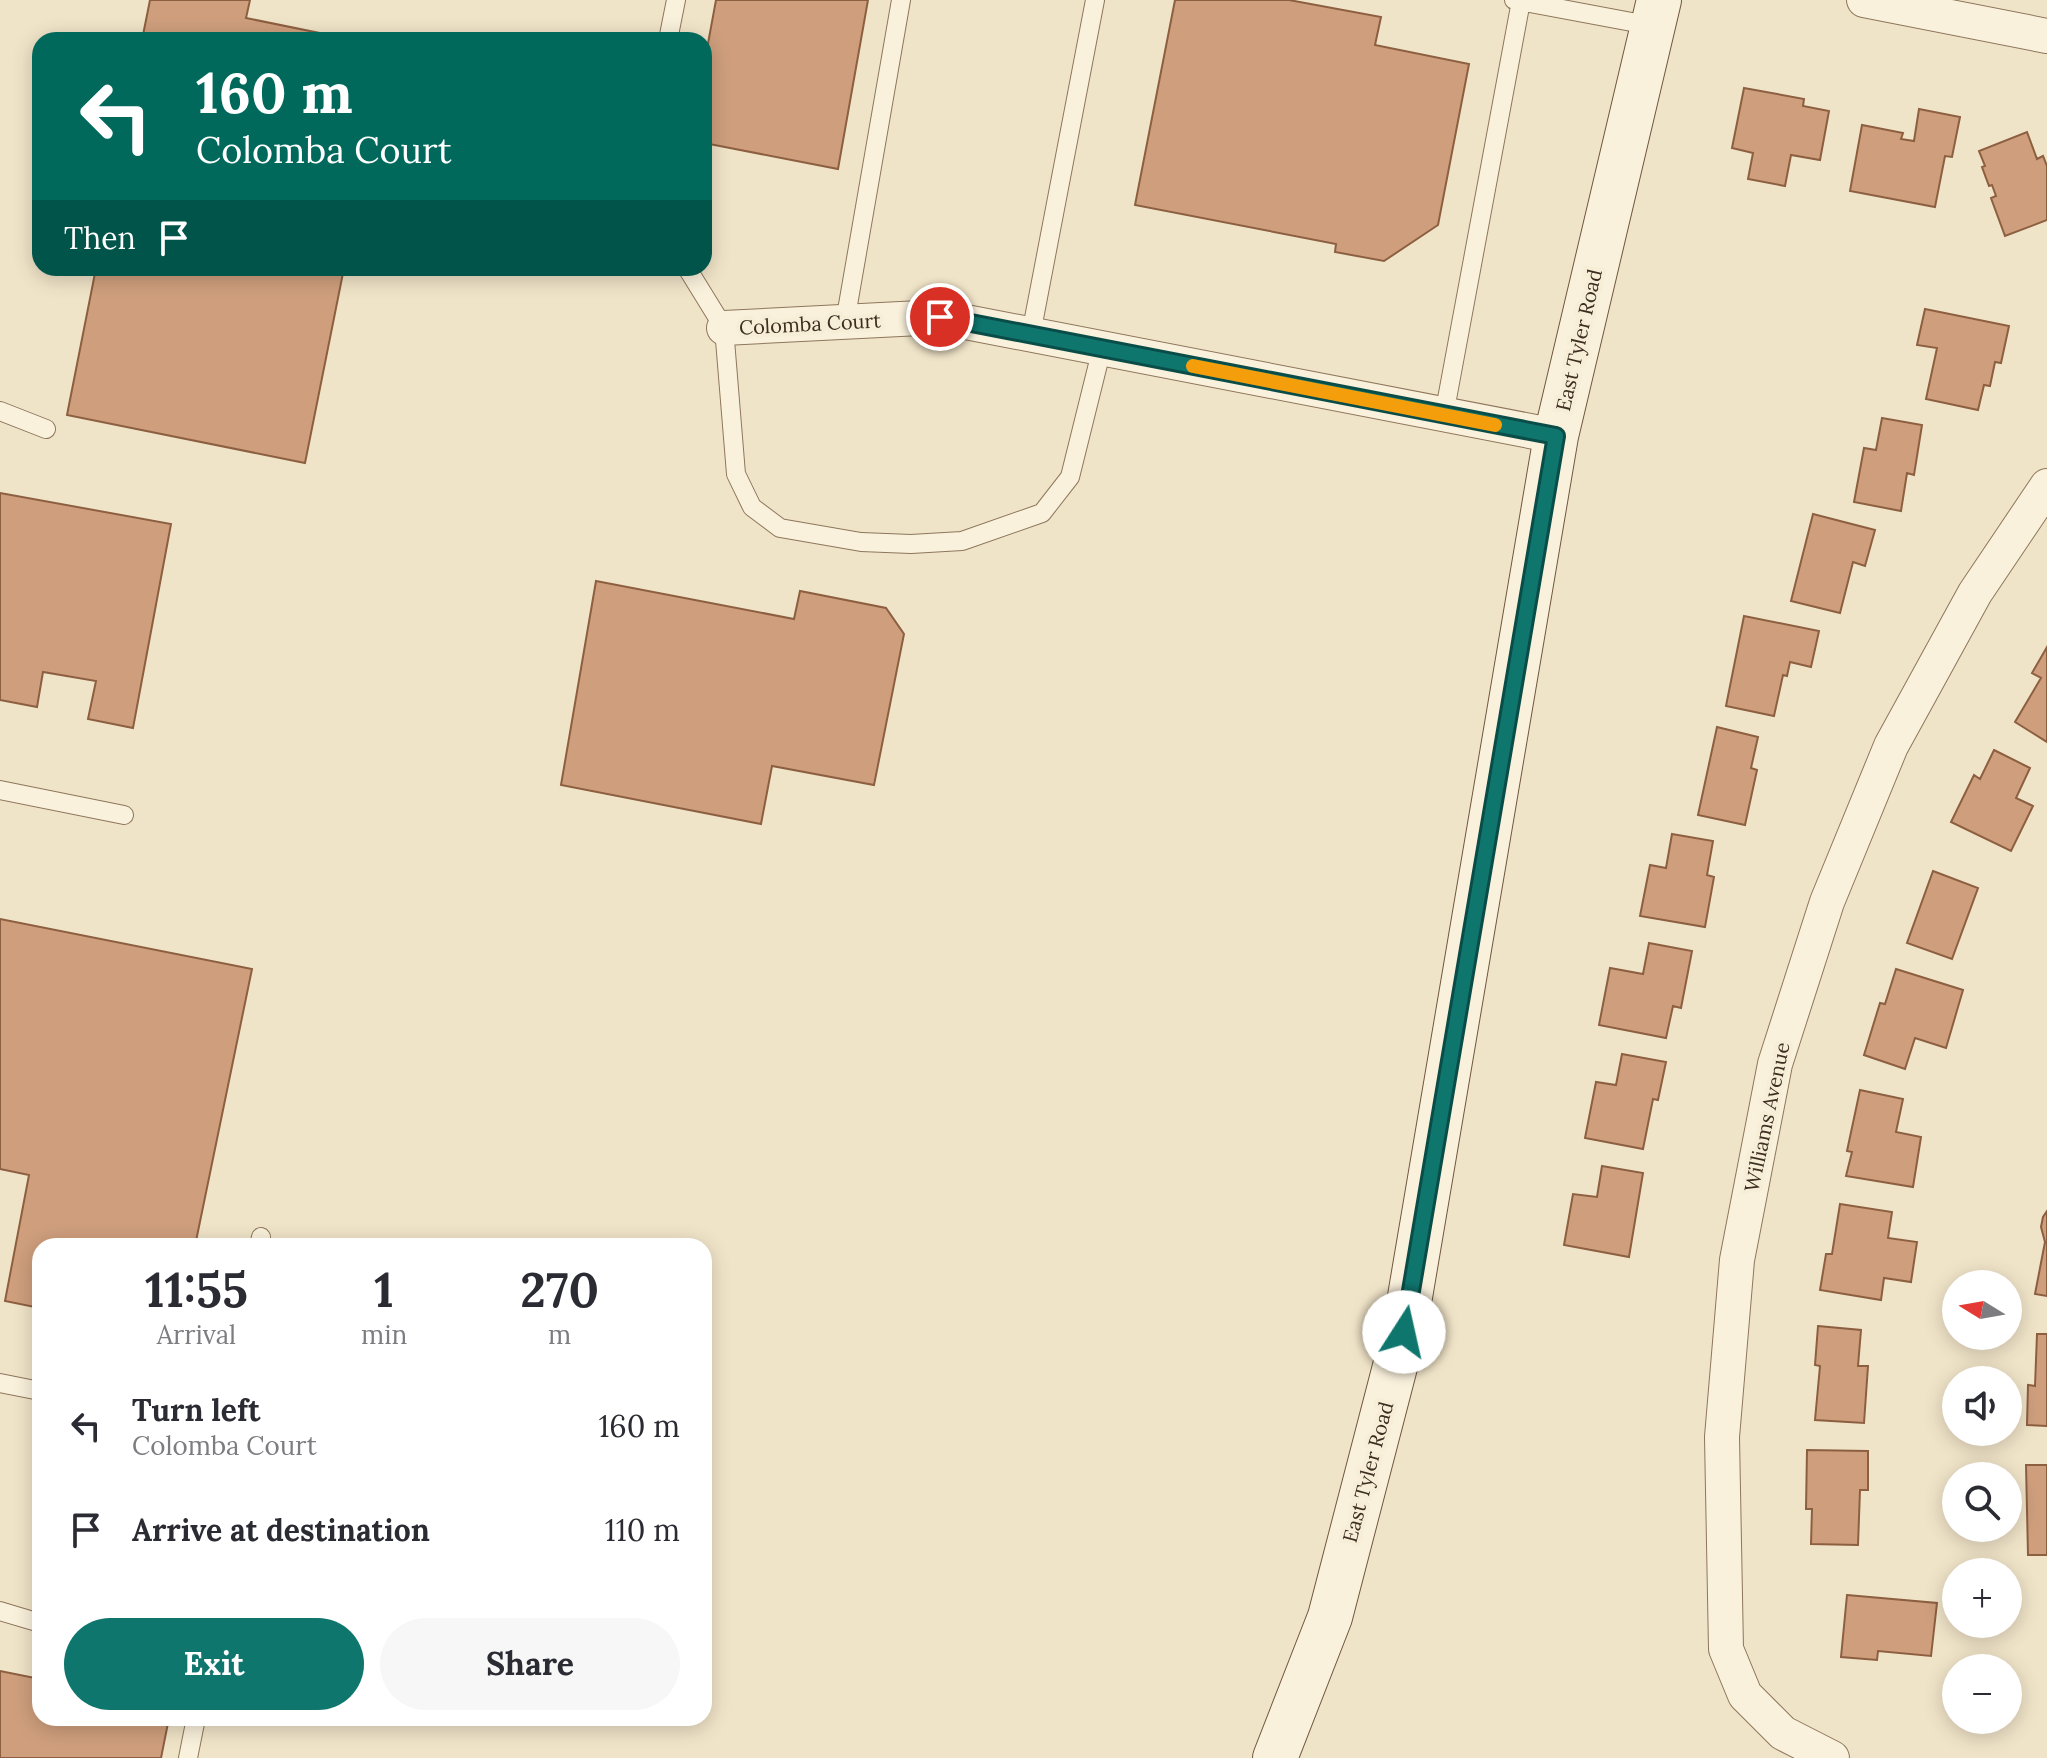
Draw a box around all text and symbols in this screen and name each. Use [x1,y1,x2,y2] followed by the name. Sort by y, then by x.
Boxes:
[196,57,353,128] text: 160 m
[64,64,168,168] icon: left
[196,127,452,173] text: Colomba Court
[152,216,196,260] icon: arrive
[64,219,136,257] text: Then
[1550,266,1607,413] street label: East Tyler Road
[906,283,974,351] pin
[918,295,962,339] icon: arrive
[738,307,882,340] street label: Colomba Court
[1738,1040,1795,1194] street label: Williams Avenue
[145,1259,248,1320] text: 11:55
[374,1259,394,1320] text: 1
[520,1259,599,1320] text: 270
[1942,1270,2022,1350] north arrow
[1942,1270,2022,1734] map controls
[1362,1290,1446,1374] position arrow
[157,1318,236,1351] text: Arrival
[361,1318,407,1351] text: min
[548,1318,571,1351] text: m
[1942,1366,2022,1446] button: sound
[132,1391,260,1429] text: Turn left
[1337,1399,1398,1545] street label: East Tyler Road
[64,1404,108,1448] icon: left
[598,1407,680,1445] text: 160 m
[132,1429,317,1462] text: Colomba Court
[1942,1462,2022,1542] button: search
[64,1508,108,1552] icon: arrive
[132,1511,430,1549] text: Arrive at destination
[605,1511,680,1549] text: 110 m
[1942,1558,2022,1638] button: +
[64,1618,364,1710] button: Exit
[380,1618,680,1710] button: Share
[1942,1654,2022,1734] button: −

